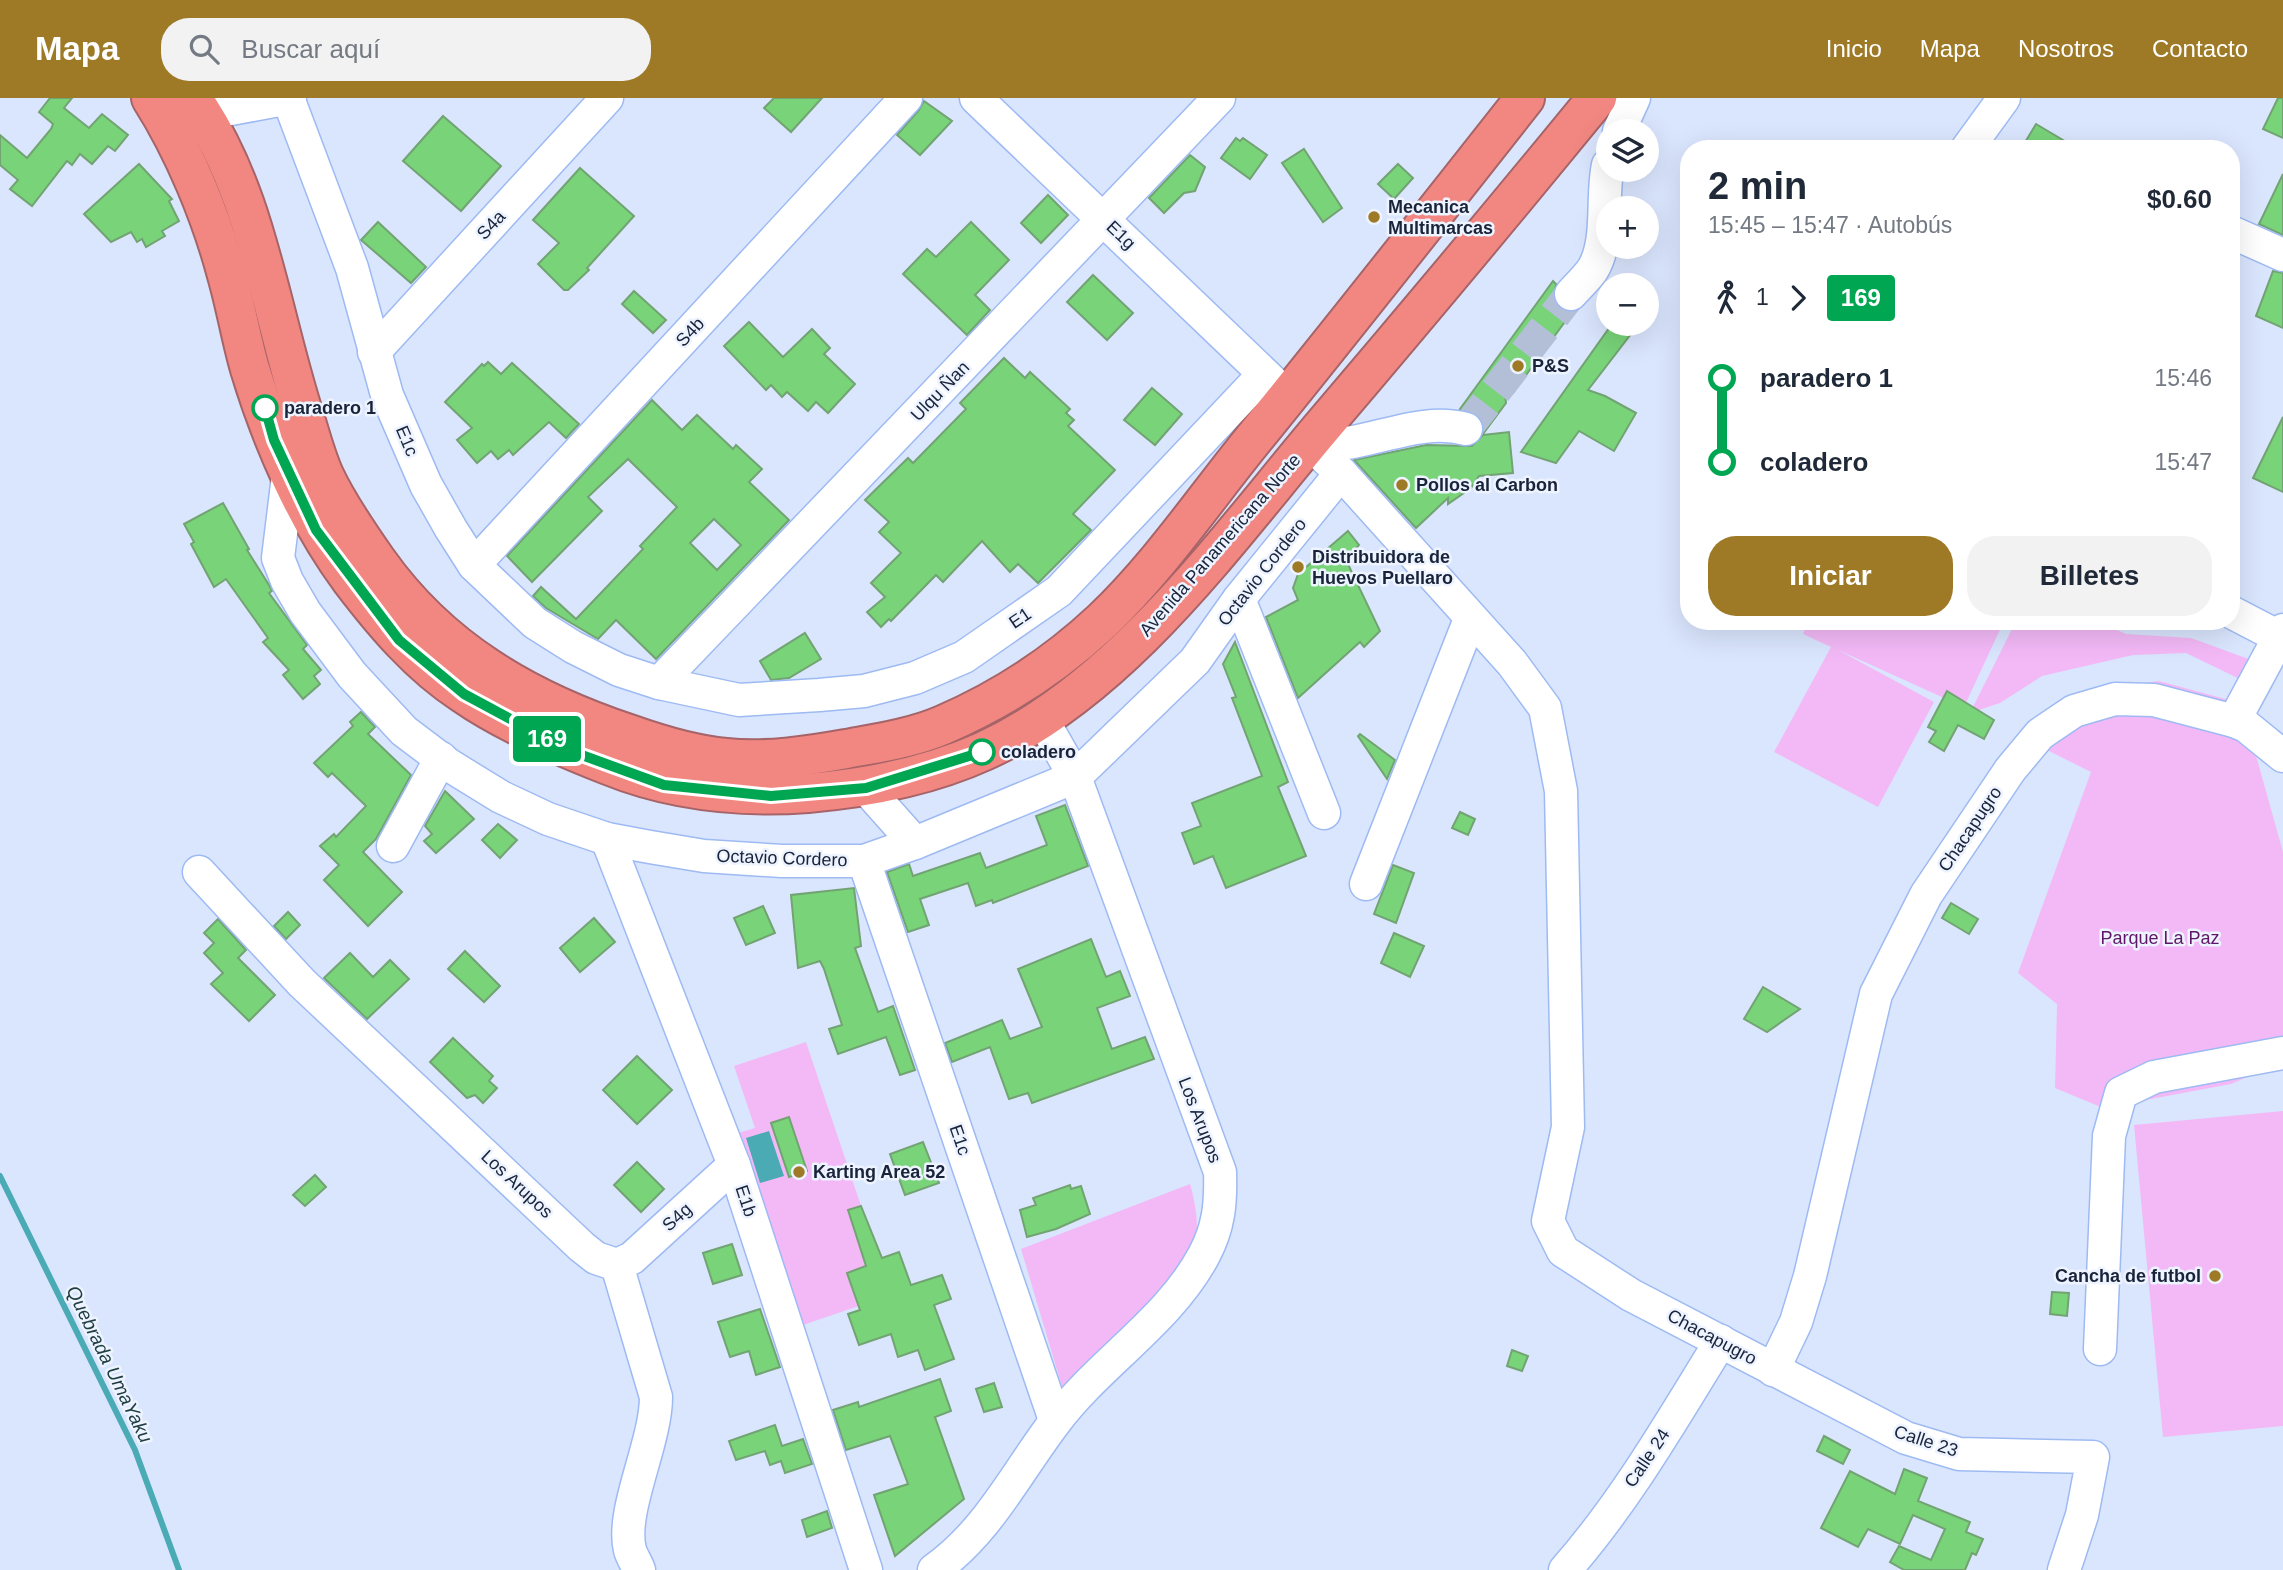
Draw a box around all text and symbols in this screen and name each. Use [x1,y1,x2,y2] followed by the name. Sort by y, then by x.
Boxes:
[161,18,651,81] search box
[35,30,119,67] text: Mapa
[185,30,223,68] icon: search
[241,34,380,64] text: Buscar aquí
[1826,35,1882,62] text: Inicio
[1920,35,1980,62] text: Mapa
[2018,35,2114,62] text: Nosotros
[2152,35,2248,62] text: Contacto
[1596,119,1659,336] map controls
[1596,119,1659,182] button: layers
[1708,165,1807,207] text: 2 min
[2147,184,2212,214] text: $0.60
[1596,196,1659,259] button: +
[1388,197,1493,238] place label: Mecanica Multimarcas
[473,206,510,244] street label: S4a
[1366,209,1382,225] marker: Mecanica Multimarcas
[1708,212,1952,238] text: 15:45 – 15:47 · Autobús
[1103,217,1139,253] street label: E1g
[1596,273,1659,336] button: −
[1708,279,1746,317] icon: walk
[1779,279,1817,317] icon: forward
[1756,284,1769,310] text: 1
[1841,284,1881,311] text: 169
[672,313,708,351] street label: S4b
[906,356,973,425] street label: Ulqu Ñan
[1532,356,1569,376] place label: P&S
[1510,358,1526,374] marker: P&S
[1760,363,1893,393] text: paradero 1
[2154,365,2212,391] text: 15:46
[252,395,278,421] marker: paradero 1
[284,398,376,418] place label: paradero 1
[392,423,422,459] street label: E1c
[1760,447,1868,477] text: coladero
[2154,449,2212,475] text: 15:47
[1135,450,1305,640] street label: Avenida Panamericana Norte
[1416,475,1558,495] place label: Pollos al Carbon
[1394,477,1410,493] marker: Pollos al Carbon
[1214,514,1310,630] street label: Octavio Cordero
[1708,536,1953,616] button: Iniciar
[1967,536,2212,616] button: Billetes
[1312,547,1453,588] place label: Distribuidora de Huevos Puellaro
[1290,559,1306,575] marker: Distribuidora de Huevos Puellaro
[1005,604,1035,632] street label: E1
[507,716,587,762] line badge: 169
[527,725,567,752] text: 169
[969,739,995,765] marker: coladero
[1001,742,1076,762] place label: coladero
[1934,783,2006,875] street label: Chacapugro
[716,846,848,870] street label: Octavio Cordero
[2100,928,2220,948] park label: Parque La Paz
[1175,1074,1225,1166] street label: Los Arupos
[945,1122,975,1158] street label: E1c
[477,1146,557,1222] street label: Los Arupos
[813,1162,945,1182] place label: Karting Area 52
[791,1164,807,1180] marker: Karting Area 52
[732,1183,760,1219] street label: E1b
[658,1199,696,1235] street label: S4g
[2055,1266,2201,1286] place label: Cancha de futbol
[2207,1268,2223,1284] marker: Cancha de futbol
[62,1282,157,1446] water label: Quebrada UmaYaku
[1664,1305,1760,1369] street label: Chacapugro
[1892,1421,1960,1461] street label: Calle 23
[1620,1425,1674,1491] street label: Calle 24

